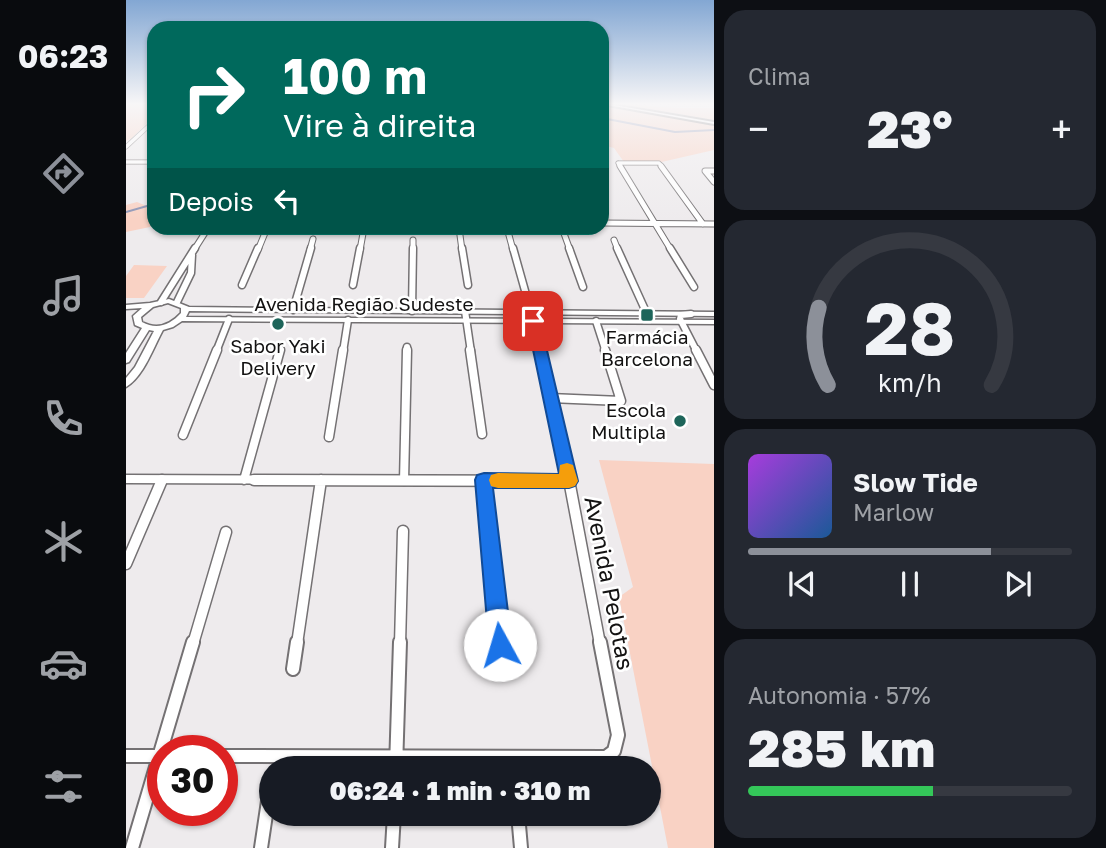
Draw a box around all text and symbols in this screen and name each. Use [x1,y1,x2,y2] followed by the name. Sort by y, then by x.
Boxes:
[18,37,108,75] text: 06:23
[283,46,427,105] text: 100 m
[168,49,259,140] icon: right
[748,62,811,90] text: Clima
[867,97,953,159] text: 23°
[283,106,476,144] text: Vire à direita
[748,106,769,151] text: −
[1051,106,1072,151] text: +
[39,149,88,198] icon: directions
[268,182,306,220] icon: left
[168,186,254,217] text: Depois
[39,271,88,320] icon: music
[865,285,956,372] text: 28
[503,291,563,351] pin
[254,292,474,315] street label: Avenida Região Sudeste
[514,302,552,340] icon: arrive
[639,307,655,323] marker: Farmácia Barcelona
[270,316,286,332] marker: Sabor Yaki Delivery
[601,325,693,370] place label: Farmácia Barcelona
[230,334,326,379] place label: Sabor Yaki Delivery
[878,367,942,398] text: km/h
[39,394,88,443] icon: phone
[591,398,666,443] place label: Escola Multipla
[672,413,688,429] marker: Escola Multipla
[853,467,978,498] text: Slow Tide
[579,494,641,672] street label: Avenida Pelotas
[853,498,934,526] text: Marlow
[39,517,88,566] icon: climate
[783,565,821,603] icon: previous
[891,565,929,603] icon: pause
[999,565,1037,603] icon: next
[463,608,537,682] position arrow
[39,639,88,688] icon: car
[748,681,931,709] text: Autonomia · 57%
[748,716,935,778] text: 285 km
[147,735,238,826] speed limit sign: 30
[39,762,88,811] icon: filters
[330,775,590,806] text: 06:24 · 1 min · 310 m

